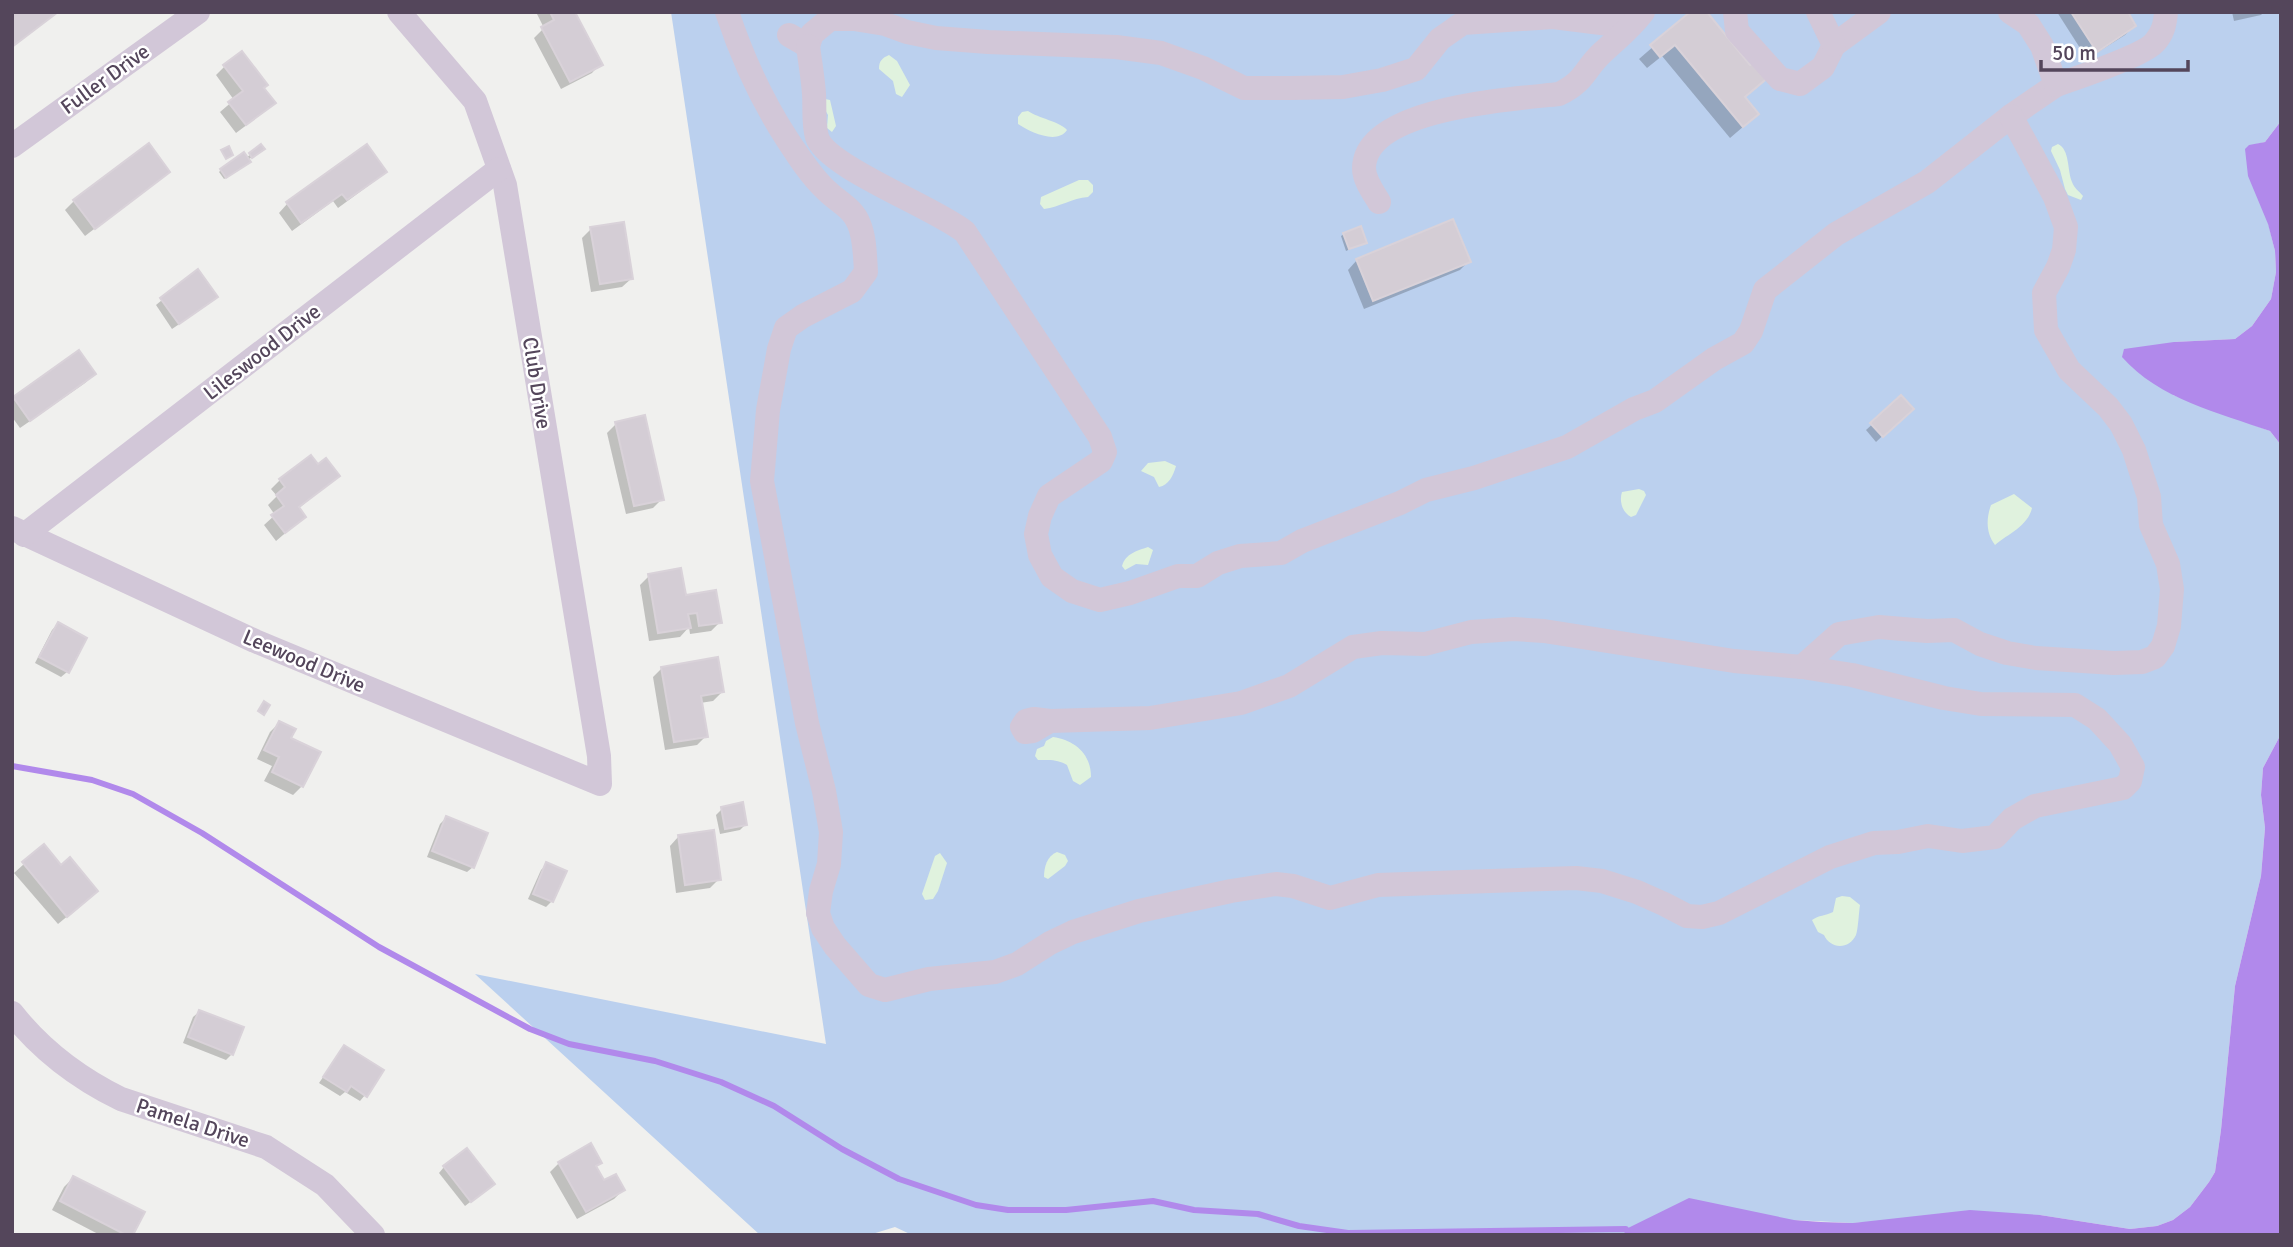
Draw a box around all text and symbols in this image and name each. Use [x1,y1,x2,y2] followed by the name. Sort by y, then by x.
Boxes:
[2041,28,2188,72] scale bar
[55,38,155,120] street label: Fuller Drive
[2052,40,2096,66] text: 50 m
[198,298,326,406] street label: Lileswood Drive
[517,335,557,431] street label: Club Drive
[239,624,369,698] street label: Leewood Drive
[133,1092,253,1154] street label: Pamela Drive

